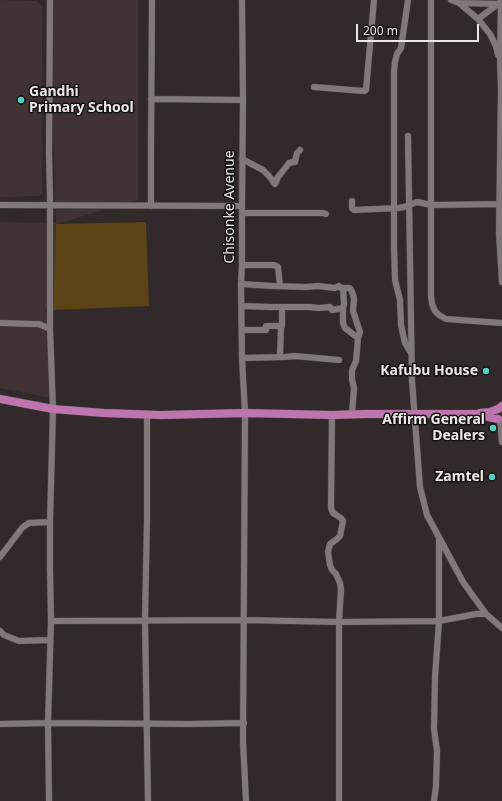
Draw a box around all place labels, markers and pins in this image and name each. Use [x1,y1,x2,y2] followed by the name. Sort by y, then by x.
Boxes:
[29,84,134,116] place label: Gandhi Primary School
[16,95,26,105] marker: Gandhi Primary School
[380,363,478,379] place label: Kafubu House
[481,366,491,376] marker: Kafubu House
[382,412,485,444] place label: Affirm General Dealers
[488,423,498,433] marker: Affirm General Dealers
[435,469,484,485] place label: Zamtel
[487,472,497,482] marker: Zamtel

